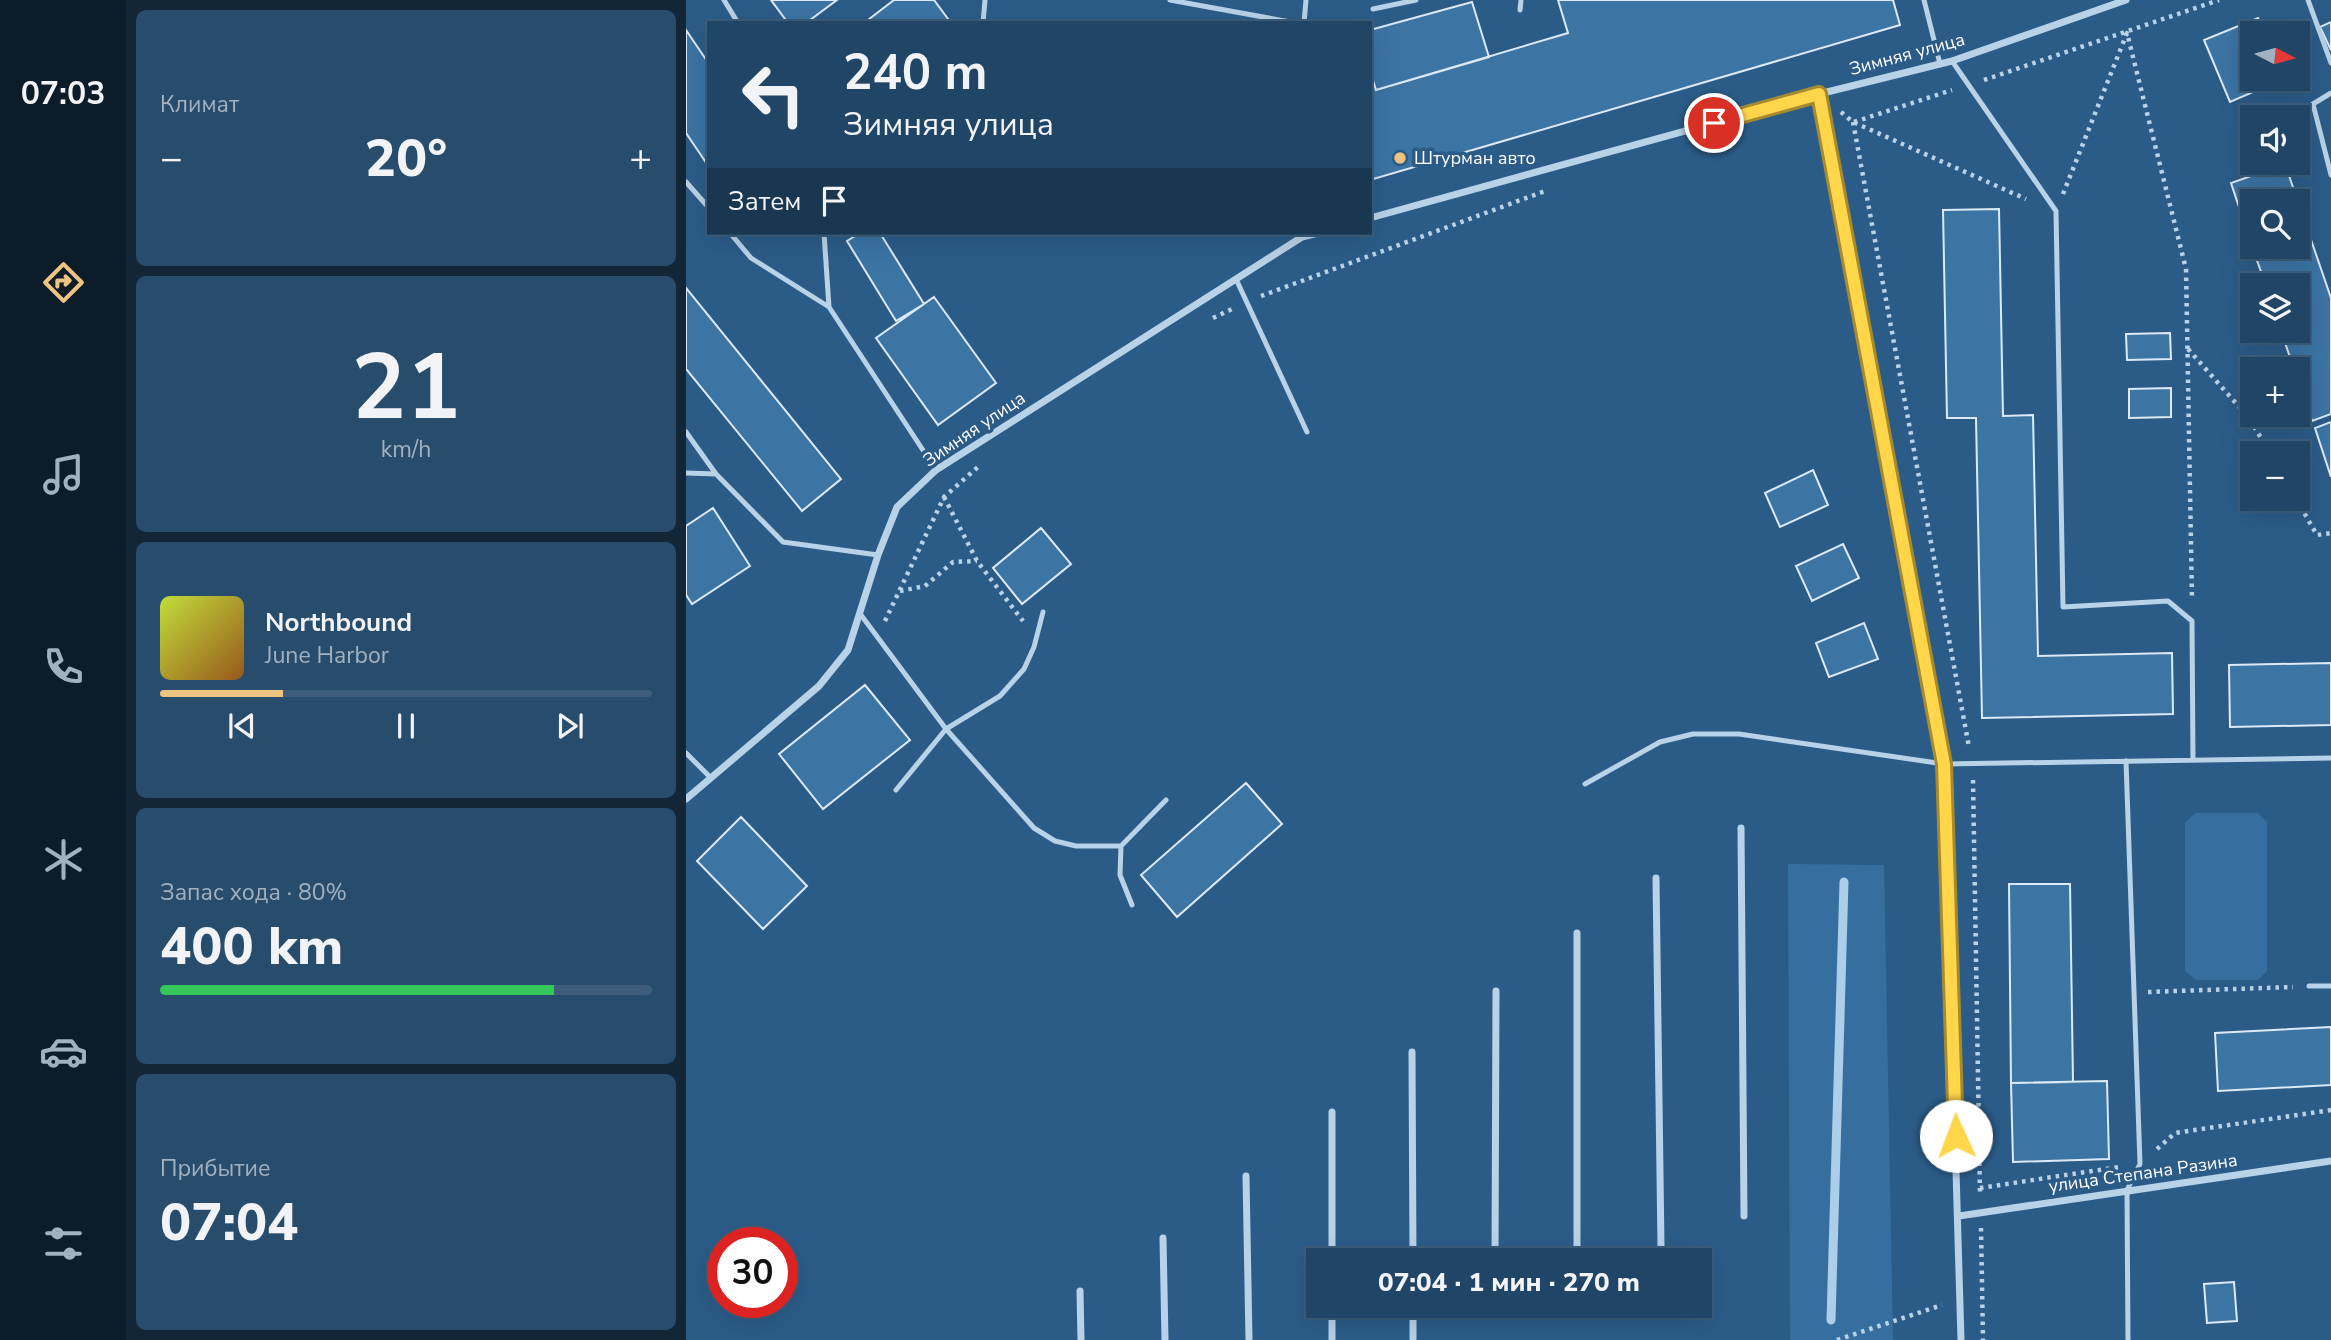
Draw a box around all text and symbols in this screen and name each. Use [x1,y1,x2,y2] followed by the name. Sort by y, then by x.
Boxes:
[2240,21,2310,91] north arrow
[2240,21,2310,511] map controls
[1847,27,1967,81] street label: Зимняя улица
[843,39,987,106] text: 240 m
[728,49,819,140] icon: left
[21,72,105,115] text: 07:03
[160,89,239,120] text: Климат
[1684,93,1744,153] pin
[843,103,1054,146] text: Зимняя улица
[1695,104,1733,142] icon: arrive
[2240,105,2310,175] button: sound
[365,123,447,194] text: 20°
[160,133,183,184] text: −
[629,133,652,184] text: +
[1414,146,1536,170] place label: Штурман авто
[1392,150,1408,166] marker: Штурман авто
[815,182,853,220] icon: arrive
[728,184,801,219] text: Затем
[2240,189,2310,259] button: search
[39,258,88,307] icon: directions
[2240,273,2310,343] button: layers
[351,326,461,450] text: 21
[2240,357,2310,427] button: +
[918,386,1030,472] street label: Зимняя улица
[381,434,431,465] text: km/h
[2240,441,2310,511] button: −
[39,450,88,499] icon: music
[265,605,412,640] text: Northbound
[265,640,389,671] text: June Harbor
[39,642,88,691] icon: phone
[223,707,261,745] icon: previous
[387,707,425,745] icon: pause
[551,707,589,745] icon: next
[39,835,88,884] icon: climate
[160,877,347,908] text: Запас хода · 80%
[160,911,343,982] text: 400 km
[39,1027,88,1076] icon: car
[1919,1099,1993,1173] position arrow
[2047,1148,2239,1198] street label: улица Степана Разина
[160,1153,270,1184] text: Прибытие
[160,1187,298,1258] text: 07:04
[39,1219,88,1268] icon: filters
[707,1227,798,1318] speed limit sign: 30
[1378,1265,1640,1300] text: 07:04 · 1 мин · 270 m

